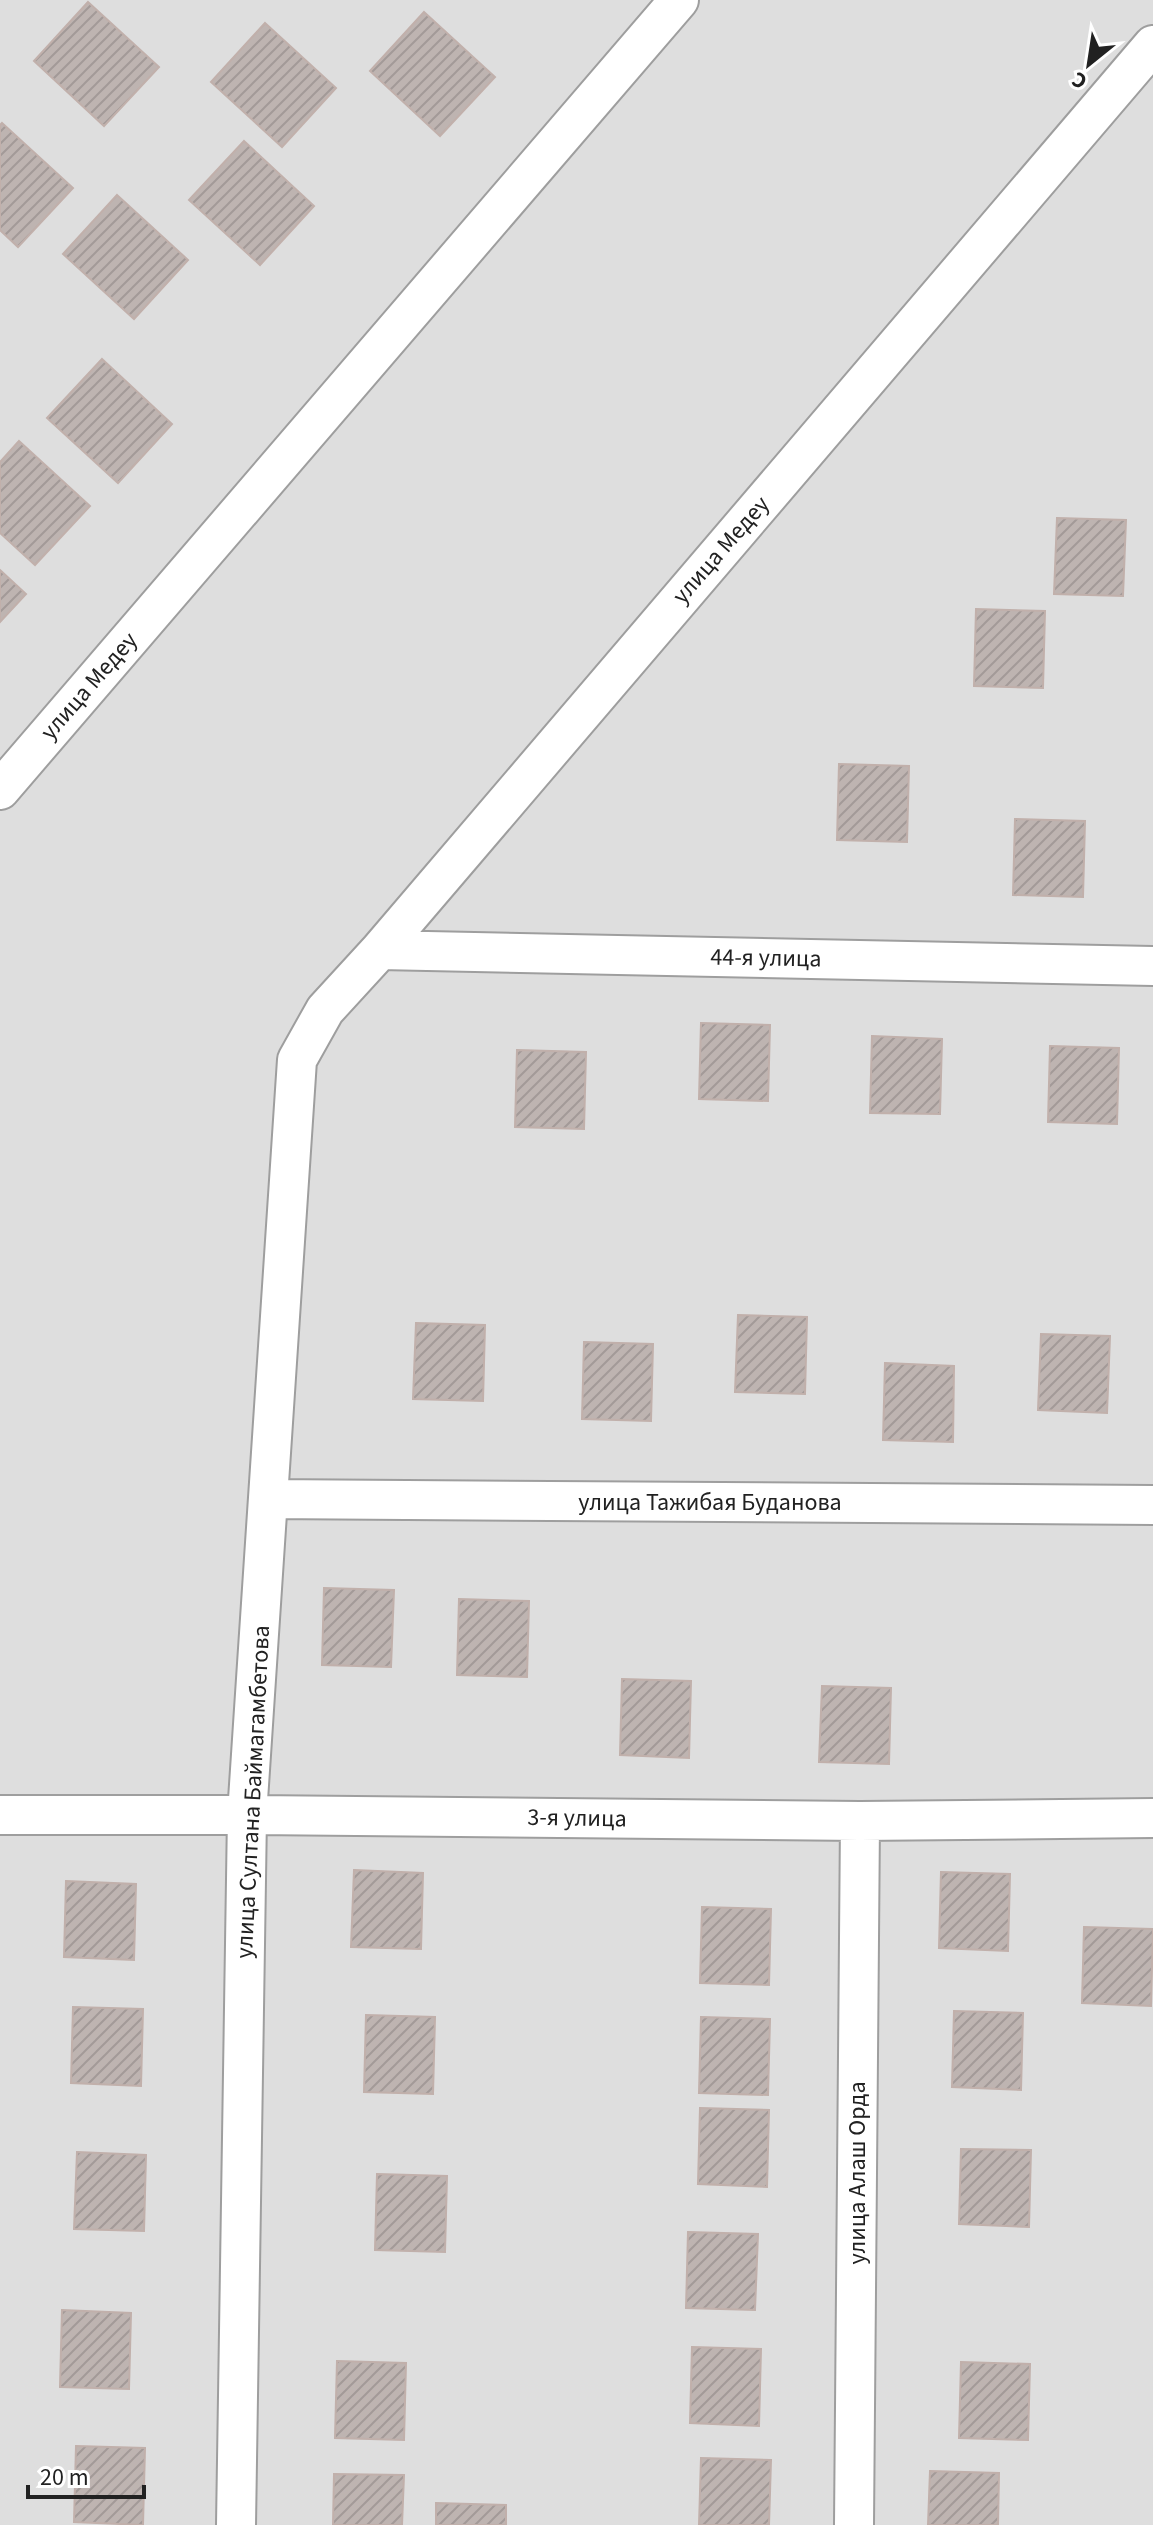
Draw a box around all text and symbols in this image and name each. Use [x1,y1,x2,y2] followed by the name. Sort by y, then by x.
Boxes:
[1049,24,1129,104] north arrow
[1066,63,1093,98] text: С
[664,488,778,612] street label: улица Медеу
[32,624,146,748] street label: улица Медеу
[710,940,822,976] street label: 44-я улица
[578,1485,842,1520] street label: улица Тажибая Буданова
[227,1624,279,1960] street label: улица Султана Баймагамбетова
[527,1800,627,1836] street label: 3-я улица
[840,2081,875,2265] street label: улица Алаш Орда
[28,2449,144,2499] scale bar
[40,2460,89,2495] text: 20 m

